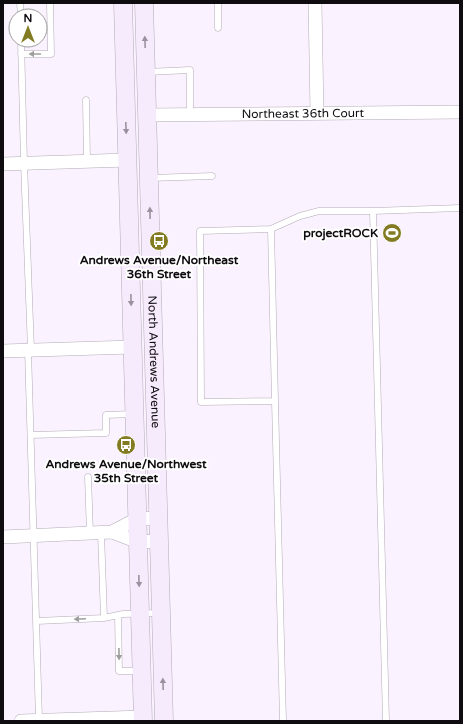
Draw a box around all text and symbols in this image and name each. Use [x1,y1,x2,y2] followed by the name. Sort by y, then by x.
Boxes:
[8,8,48,48] north arrow
[24,12,32,25] text: N
[141,36,148,48] one-way arrow
[28,51,41,57] one-way arrow
[242,106,365,121] street label: Northeast 36th Court
[123,122,129,135] one-way arrow
[146,207,153,219] one-way arrow
[381,222,403,244] sports icon: projectROCK
[303,226,378,241] place label: projectROCK
[148,230,170,252] bus stop icon: Andrews Avenue/Northeast 36th Street
[80,253,239,281] place label: Andrews Avenue/Northeast 36th Street
[127,294,134,306] one-way arrow
[145,295,163,429] street label: North Andrews Avenue
[115,434,137,456] bus stop icon: Andrews Avenue/Northwest 35th Street
[45,457,207,485] place label: Andrews Avenue/Northwest 35th Street
[136,575,142,588] one-way arrow
[74,616,86,623] one-way arrow
[116,648,122,661] one-way arrow
[159,678,166,690] one-way arrow

